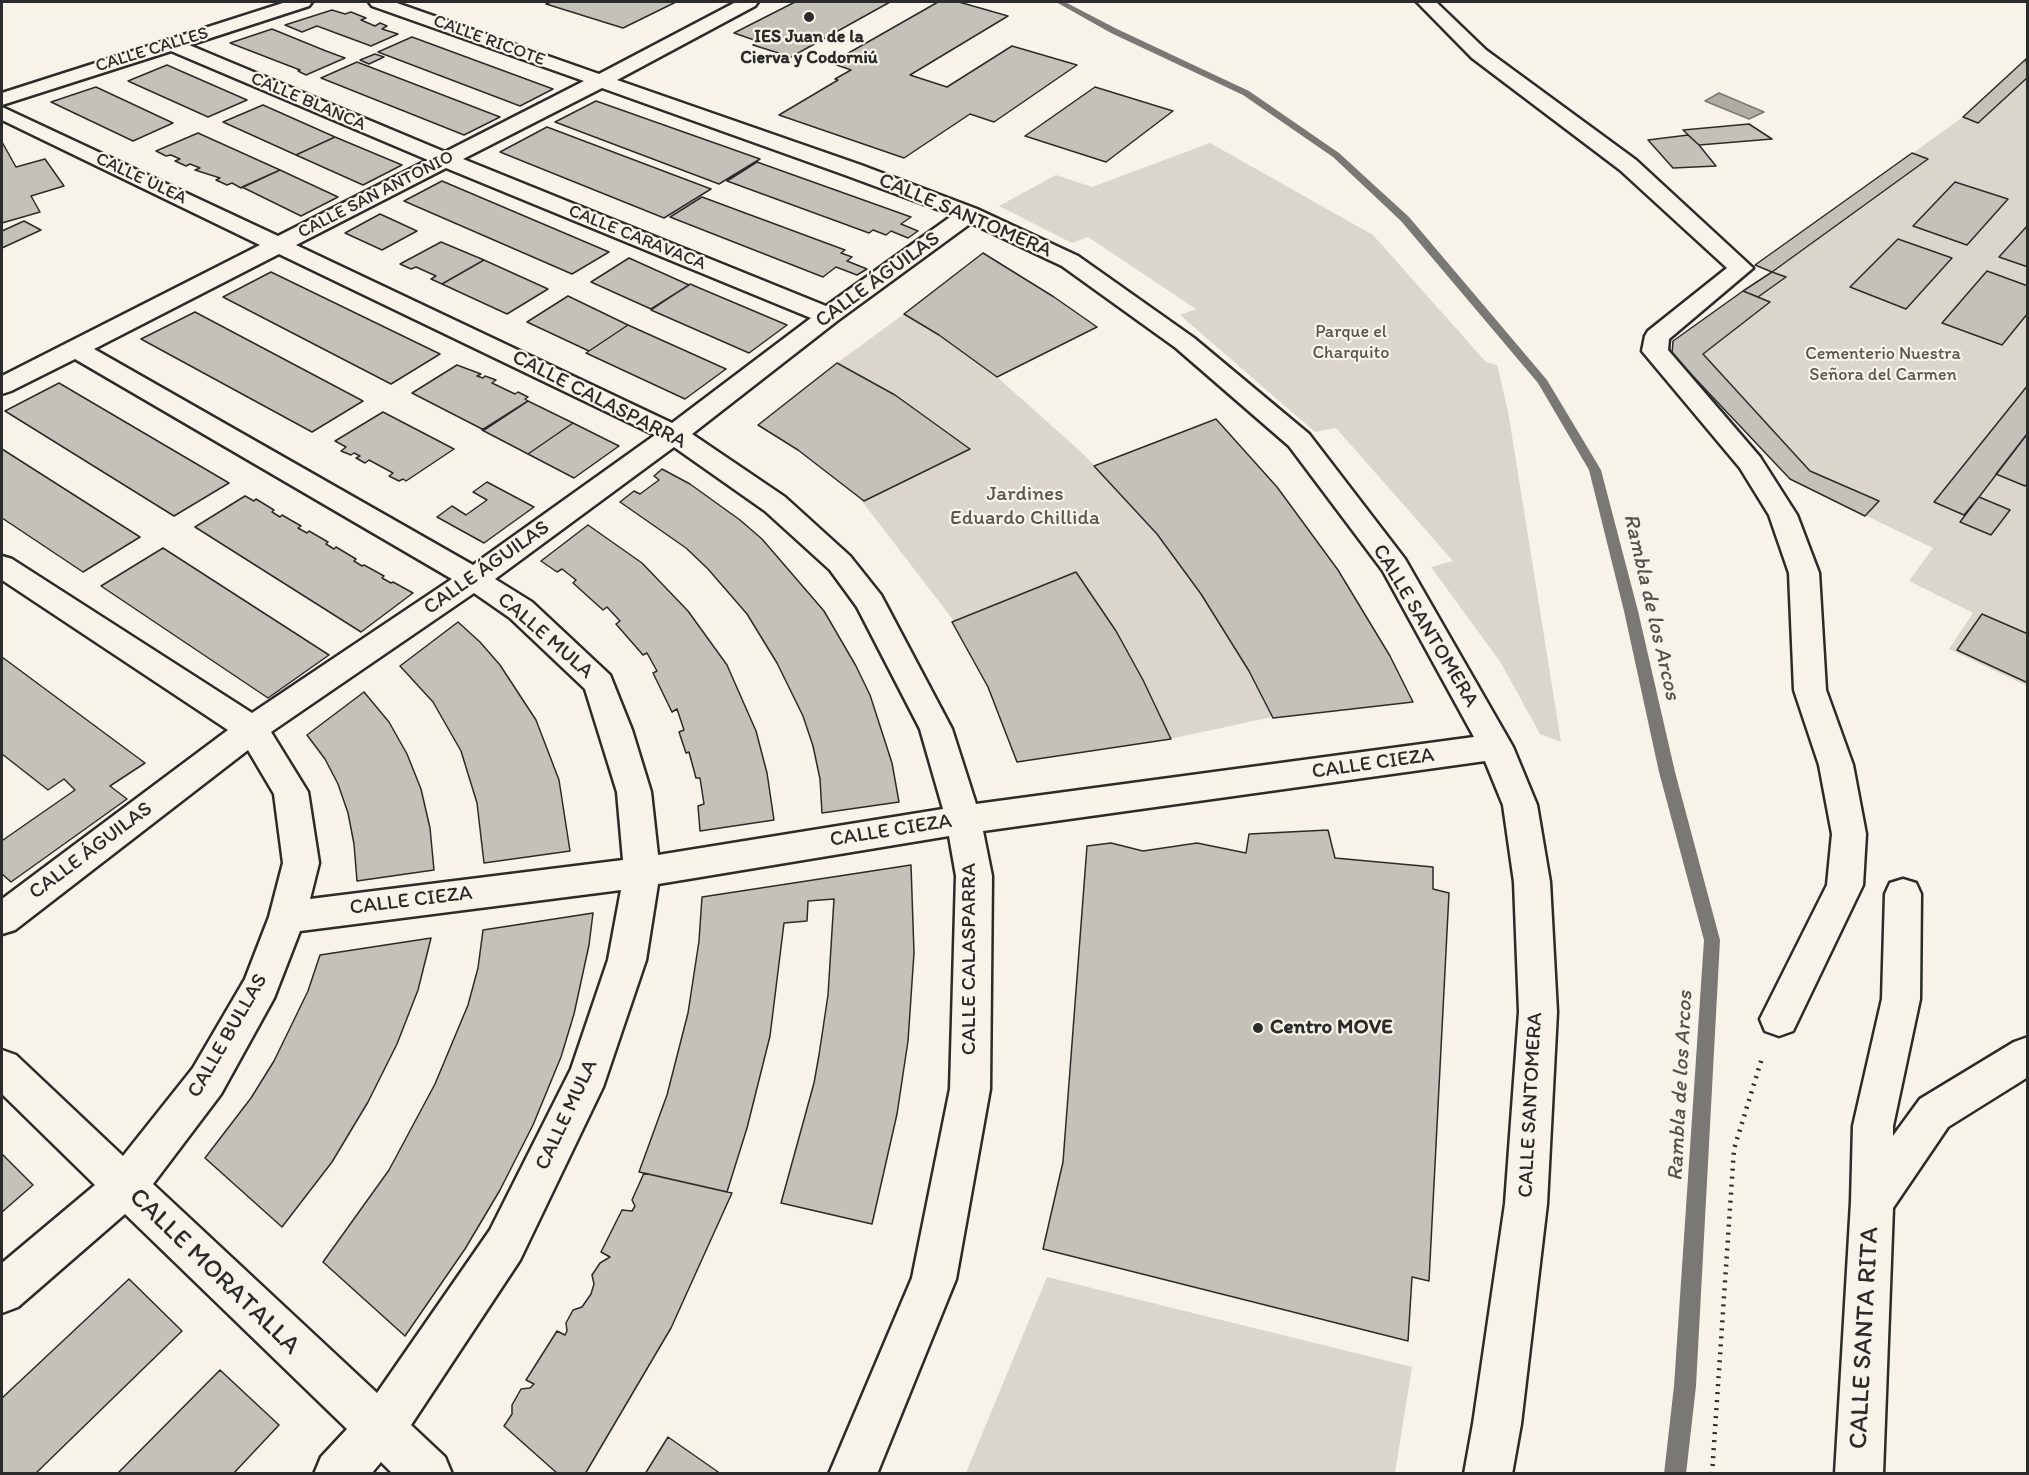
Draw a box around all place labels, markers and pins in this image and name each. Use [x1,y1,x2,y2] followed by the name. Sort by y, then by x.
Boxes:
[802,10,816,24] marker: IES Juan de la Cierva y Codorniú
[740,26,878,68] place label: IES Juan de la Cierva y Codorniú
[1270,1015,1393,1041] place label: Centro MOVE
[1251,1021,1265,1035] marker: Centro MOVE

